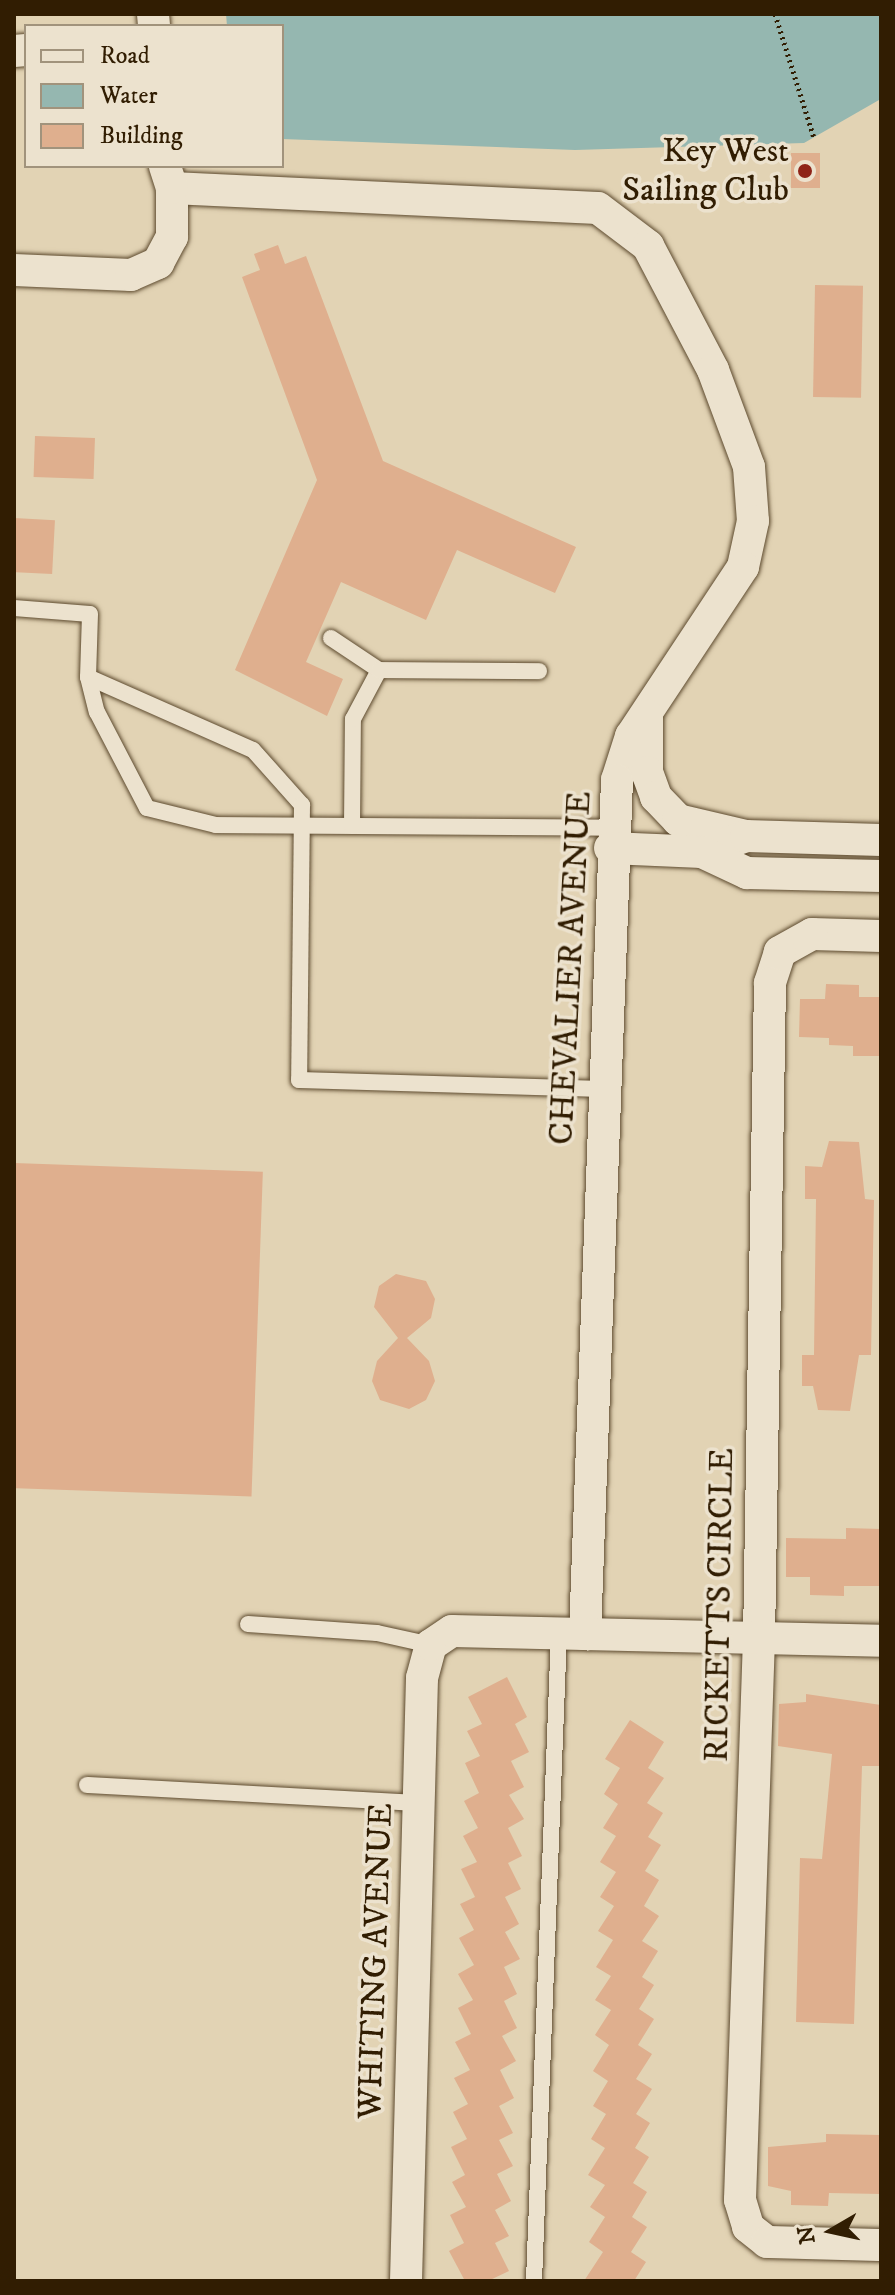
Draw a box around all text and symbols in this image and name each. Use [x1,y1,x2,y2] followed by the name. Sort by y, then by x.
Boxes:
[24,24,284,168] legend
[100,41,150,71] text: Road
[100,81,157,111] text: Water
[100,121,183,151] text: Building
[622,131,789,210] place label: Key West Sailing Club
[796,162,814,180] marker: Key West Sailing Club
[541,790,601,1146] street label: CHEVALIER AVENUE
[697,1448,743,1762] street label: RICKETTS CIRCLE
[350,1802,402,2120] street label: WHITING AVENUE
[791,2191,871,2271] north arrow
[792,2224,822,2246] text: N

